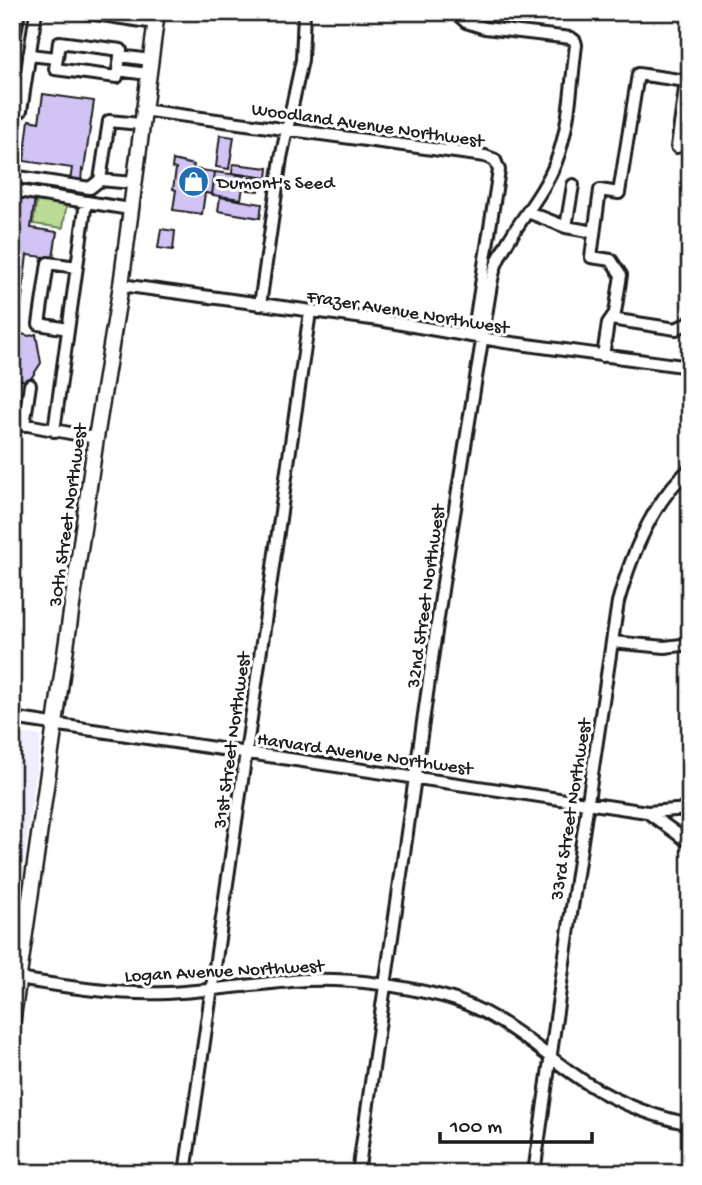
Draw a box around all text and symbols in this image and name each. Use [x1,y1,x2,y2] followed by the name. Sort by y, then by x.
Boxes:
[250,99,487,154] street label: Woodland Avenue Northwest
[177,164,211,198] shop icon: Dumont's Seed
[215,173,336,196] place label: Dumont's Seed
[304,286,512,341] street label: Frazer Avenue Northwest
[45,420,94,609] street label: 30th Street Northwest
[403,501,452,691] street label: 32nd Street Northwest
[210,648,258,831] street label: 31st Street Northwest
[547,715,599,903] street label: 33rd Street Northwest
[255,729,476,782] street label: Harvard Avenue Northwest
[124,956,327,989] street label: Logan Avenue Northwest
[440,1101,592,1145] scale bar
[449,1116,502,1141] text: 100 m

